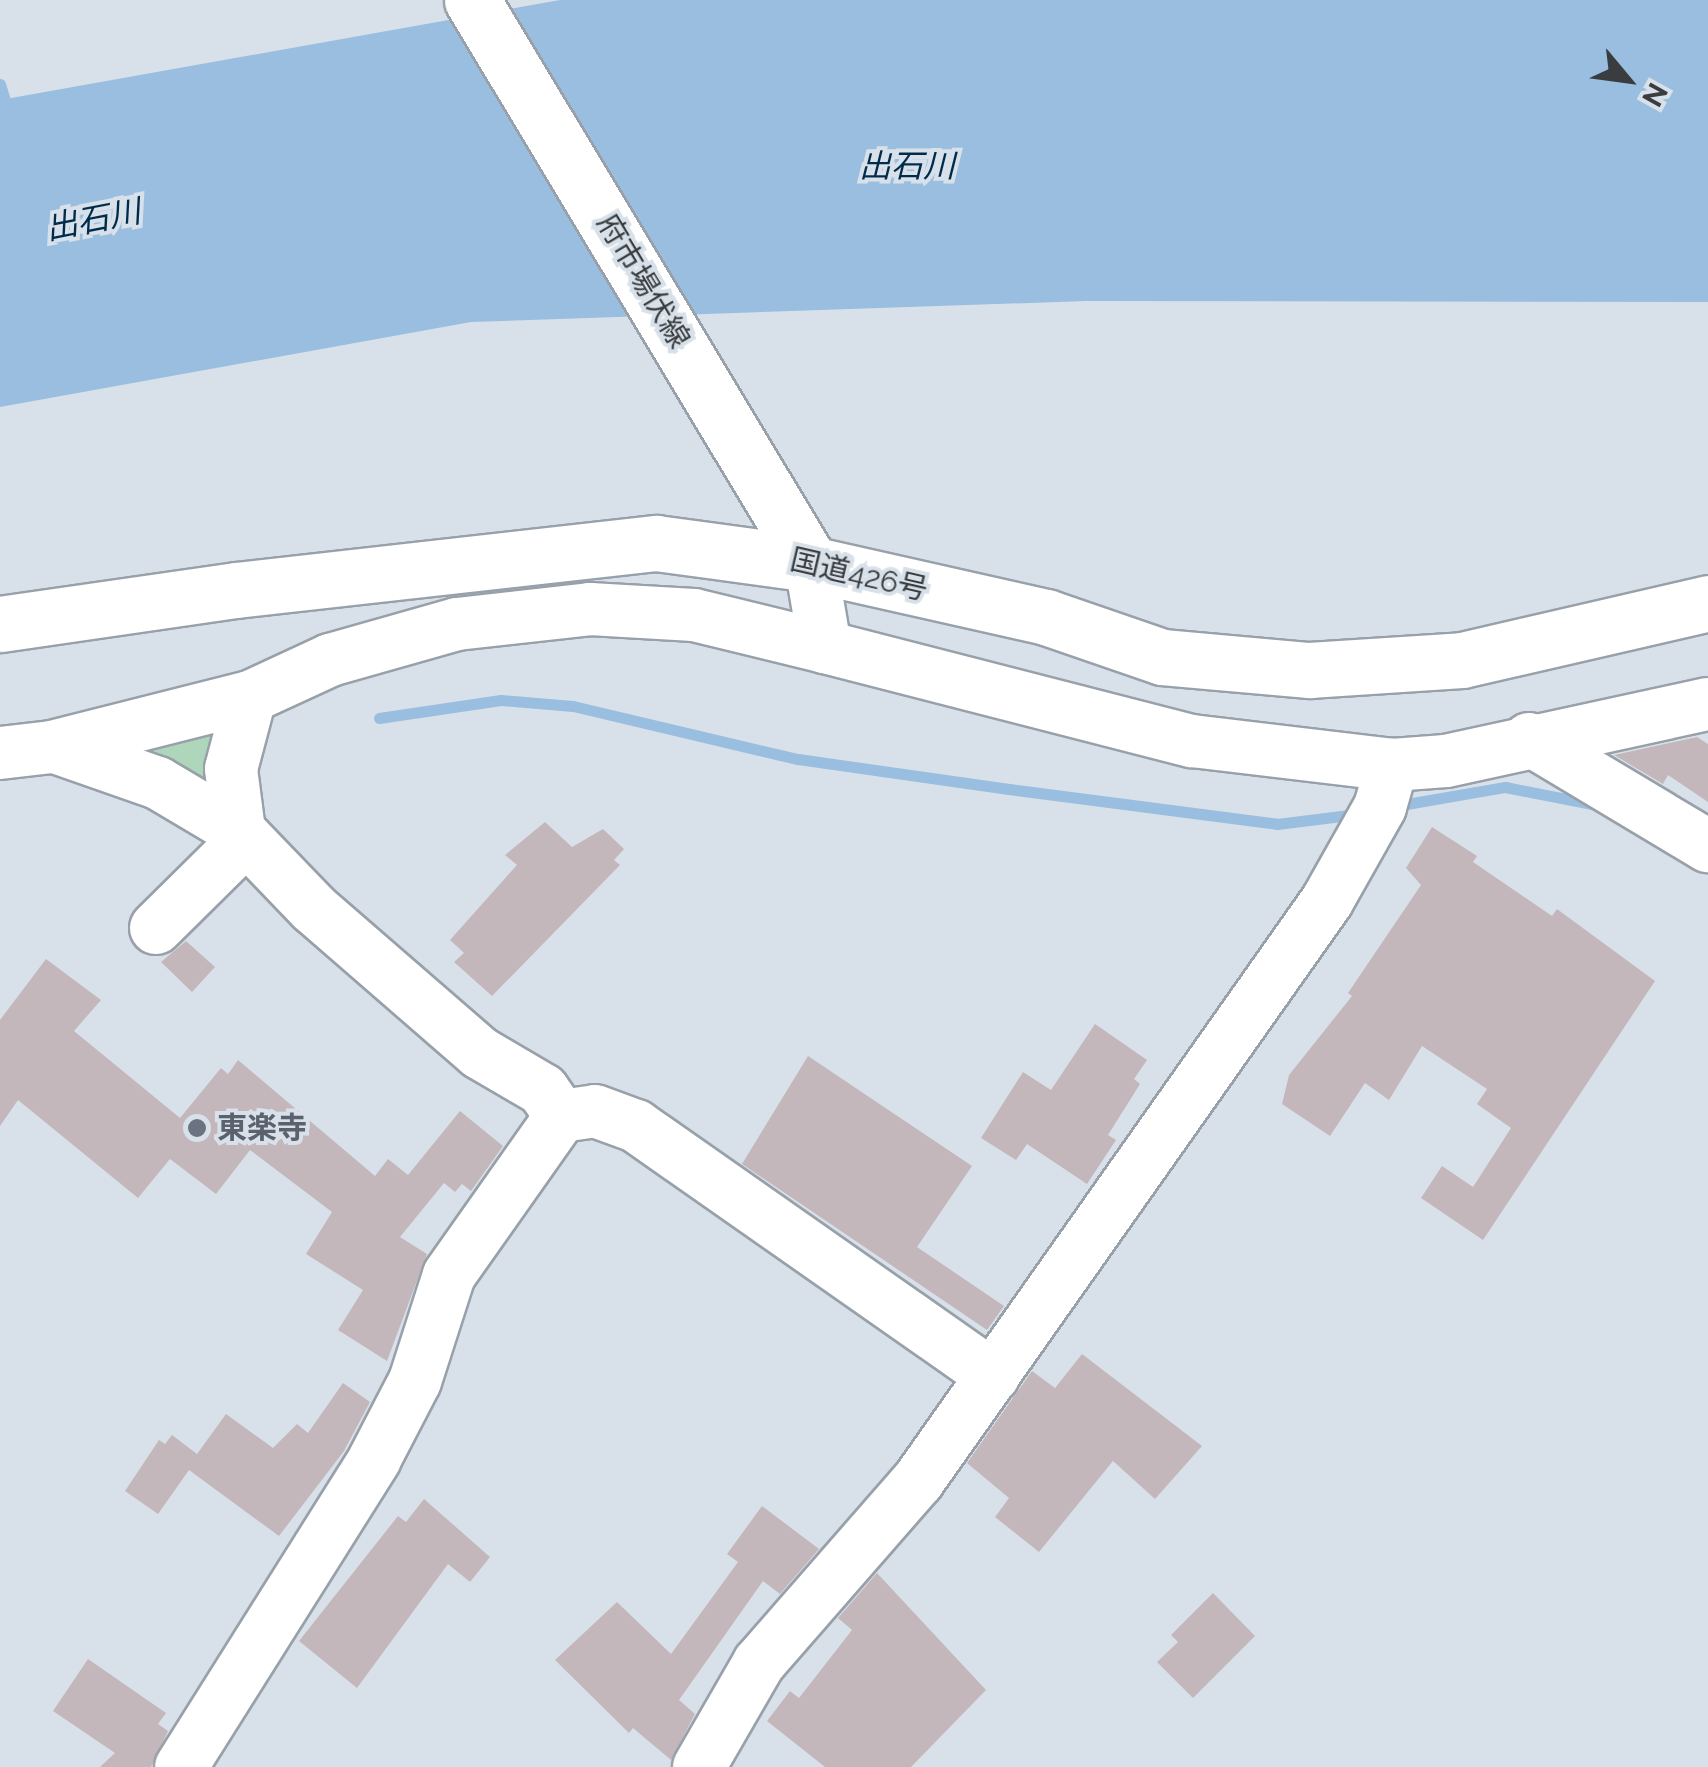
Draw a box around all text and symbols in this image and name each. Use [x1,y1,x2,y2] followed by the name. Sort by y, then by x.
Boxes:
[1578,30,1678,130] north arrow
[1635,77,1674,112] text: N
[859,147,955,185] water label: 出石川
[42,192,144,248] water label: 出石川
[589,207,697,355] street label: 府市場伏線
[787,542,931,608] street label: 国道426号
[217,1110,307,1146] place label: 東楽寺
[186,1117,208,1139] marker: 東楽寺

